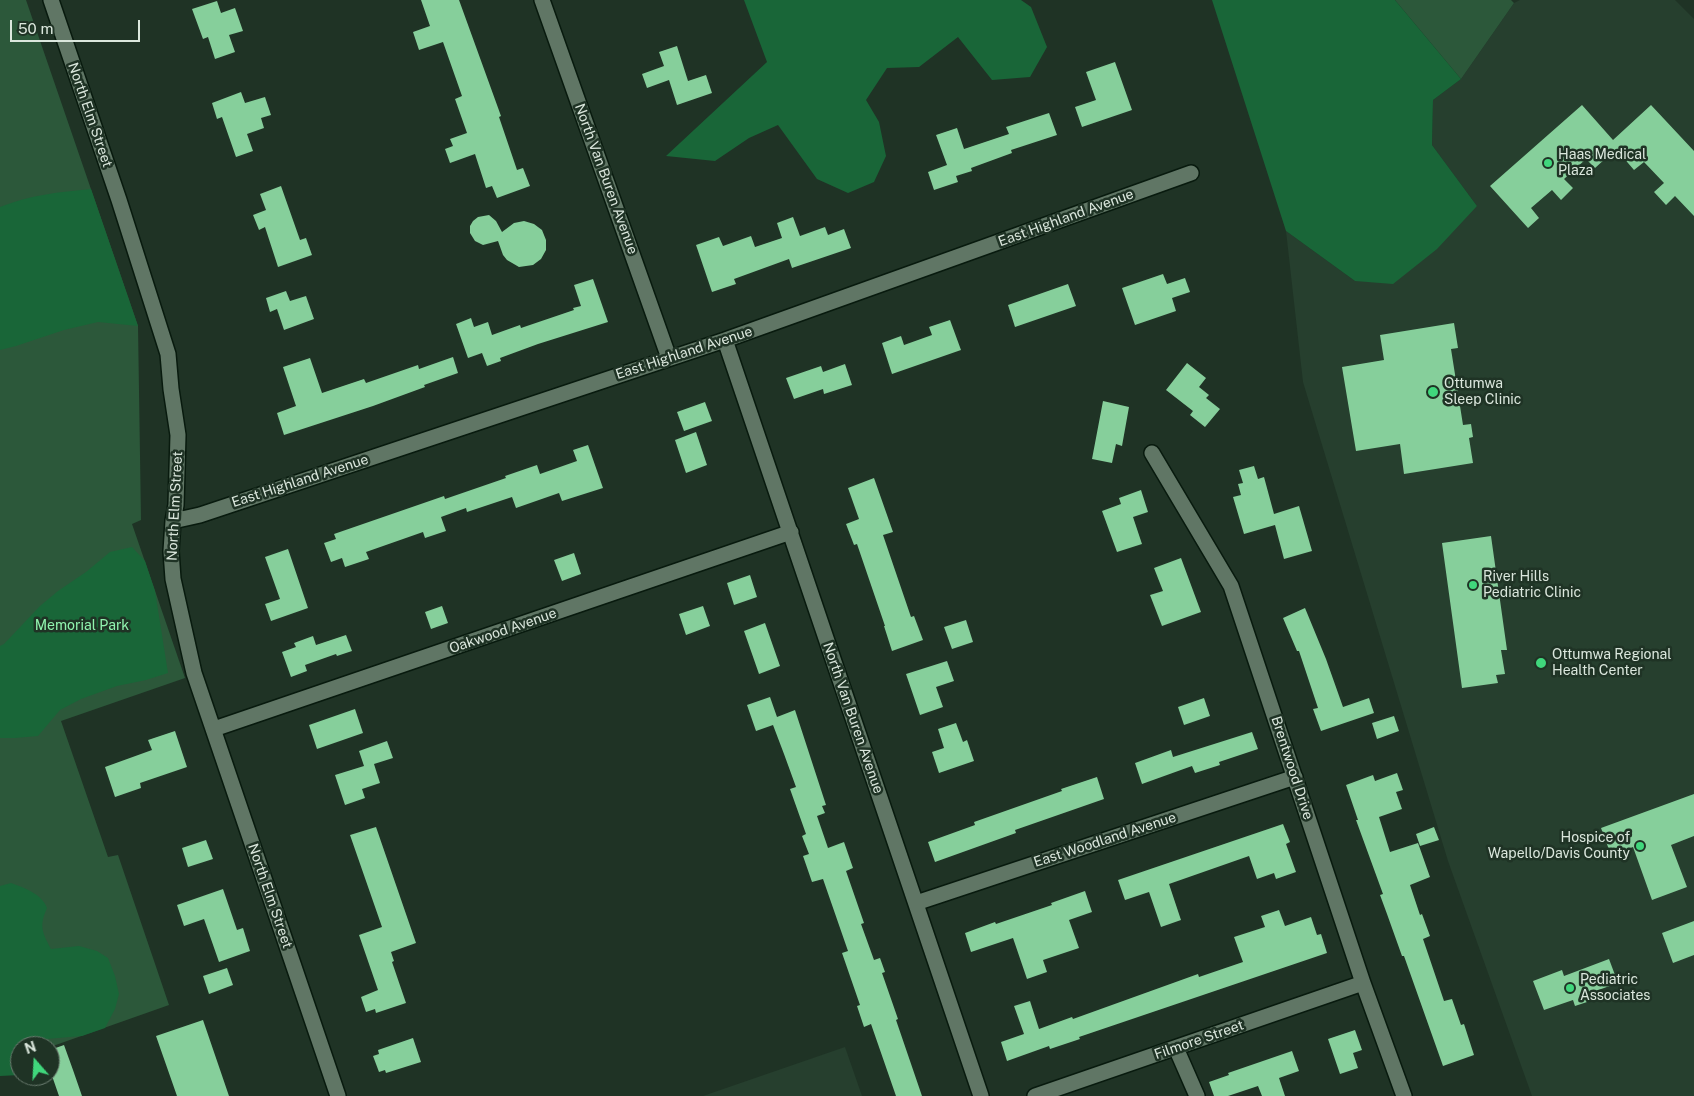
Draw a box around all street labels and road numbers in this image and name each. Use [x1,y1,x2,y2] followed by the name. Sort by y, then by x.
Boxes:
[64,60,116,170] street label: North Elm Street
[571,101,641,257] street label: North Van Buren Avenue
[996,186,1136,250] street label: East Highland Avenue
[613,323,755,383] street label: East Highland Avenue
[164,451,186,561] street label: North Elm Street
[229,451,371,511] street label: East Highland Avenue
[447,605,559,657] street label: Oakwood Avenue
[819,640,887,796] street label: North Van Buren Avenue
[1267,714,1317,822] street label: Brentwood Drive
[1032,809,1178,871] street label: East Woodland Avenue
[244,841,296,951] street label: North Elm Street
[1152,1017,1246,1063] street label: Filmore Street

